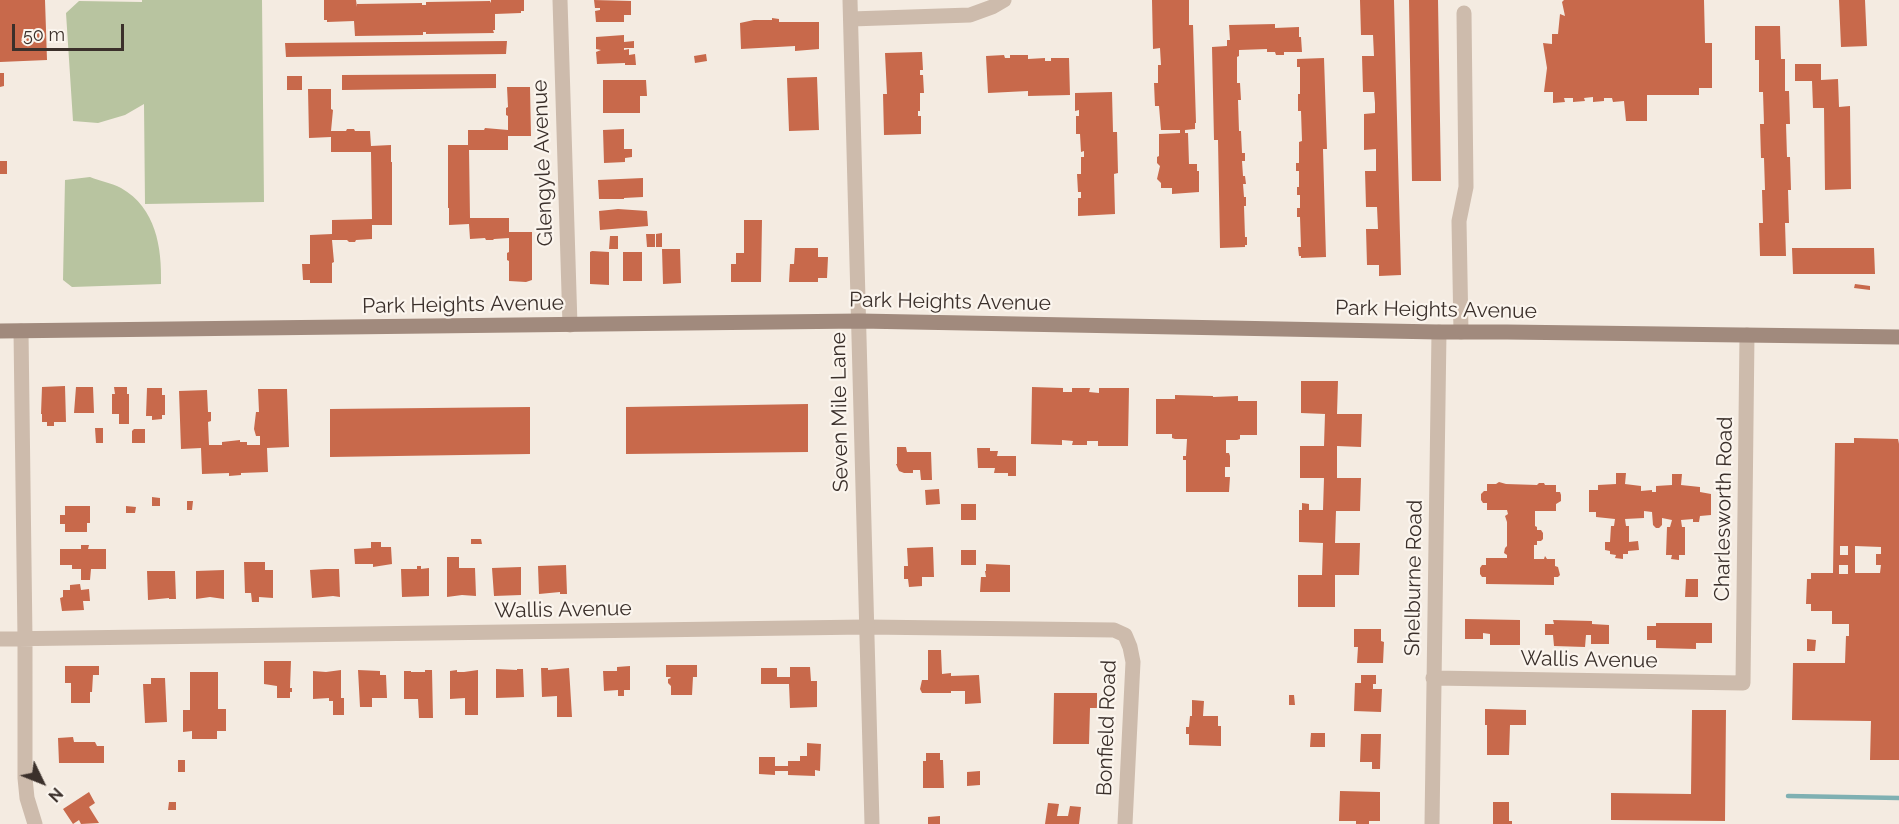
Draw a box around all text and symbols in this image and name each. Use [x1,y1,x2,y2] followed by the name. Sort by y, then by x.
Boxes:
[15,12,128,50] scale bar
[23,24,65,45] text: 50 m
[527,79,559,247] street label: Glengyle Avenue
[849,288,1051,316] street label: Park Heights Avenue
[362,291,564,319] street label: Park Heights Avenue
[1335,296,1537,324] street label: Park Heights Avenue
[826,332,854,492] street label: Seven Mile Lane
[1710,416,1738,602] street label: Charlesworth Road
[1400,500,1428,656] street label: Shelburne Road
[494,596,632,624] street label: Wallis Avenue
[1520,646,1658,674] street label: Wallis Avenue
[1092,660,1122,796] street label: Bonfield Road
[12,752,72,812] north arrow
[44,784,67,806] text: N

